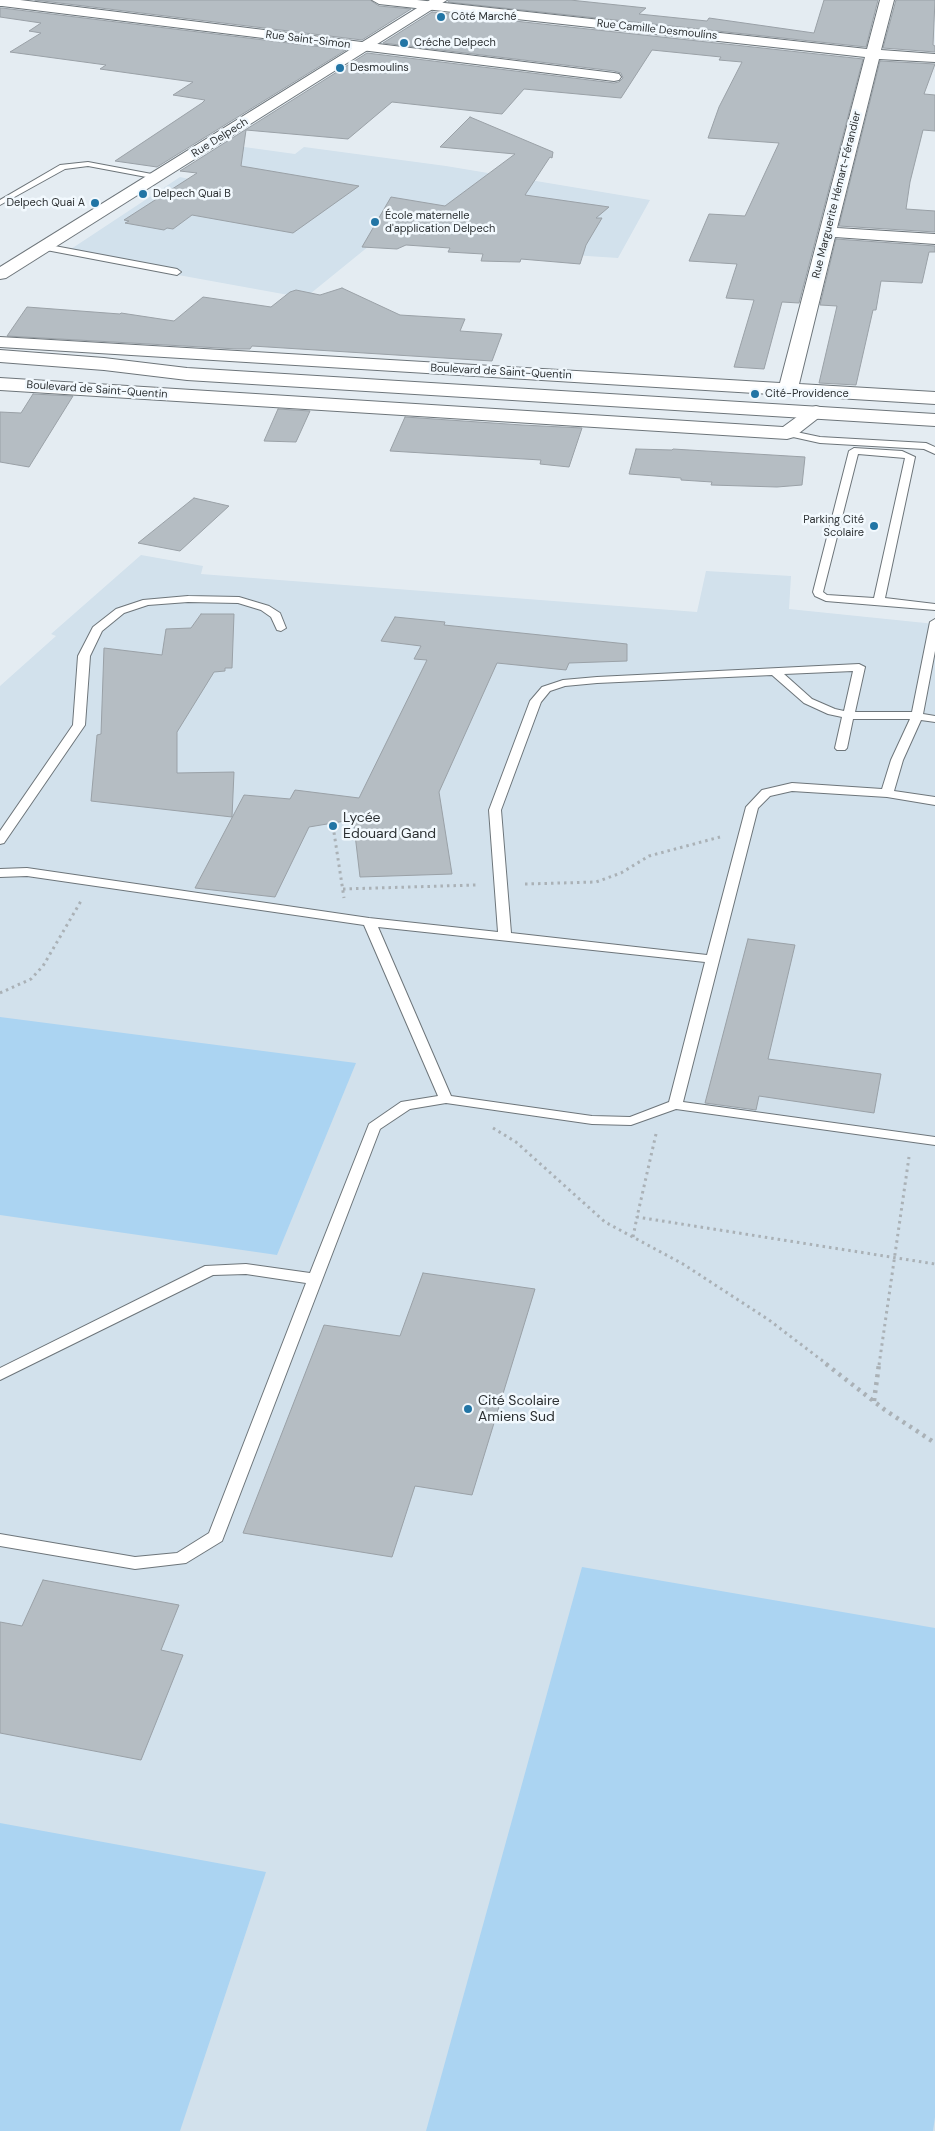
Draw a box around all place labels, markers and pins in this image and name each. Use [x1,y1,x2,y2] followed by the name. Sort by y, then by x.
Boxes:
[451,10,516,24] place label: Côté Marché
[435,11,447,23] marker: Côté Marché
[414,36,496,50] place label: Créche Delpech
[398,37,410,49] marker: Créche Delpech
[350,61,409,75] place label: Desmoulins
[334,62,346,74] marker: Desmoulins
[153,187,231,201] place label: Delpech Quai B
[137,188,149,200] marker: Delpech Quai B
[6,196,85,210] place label: Delpech Quai A
[89,197,101,209] marker: Delpech Quai A
[385,209,495,235] place label: École maternelle d'application Delpech
[369,216,381,228] marker: École maternelle d'application Delpech
[765,387,849,401] place label: Cité-Providence
[749,388,761,400] marker: Cité-Providence
[803,513,864,539] place label: Parking Cité Scolaire
[868,520,880,532] marker: Parking Cité Scolaire
[343,810,436,842] place label: Lycée Edouard Gand
[327,820,339,832] marker: Lycée Edouard Gand
[478,1393,560,1425] place label: Cité Scolaire Amiens Sud
[462,1403,474,1415] marker: Cité Scolaire Amiens Sud

